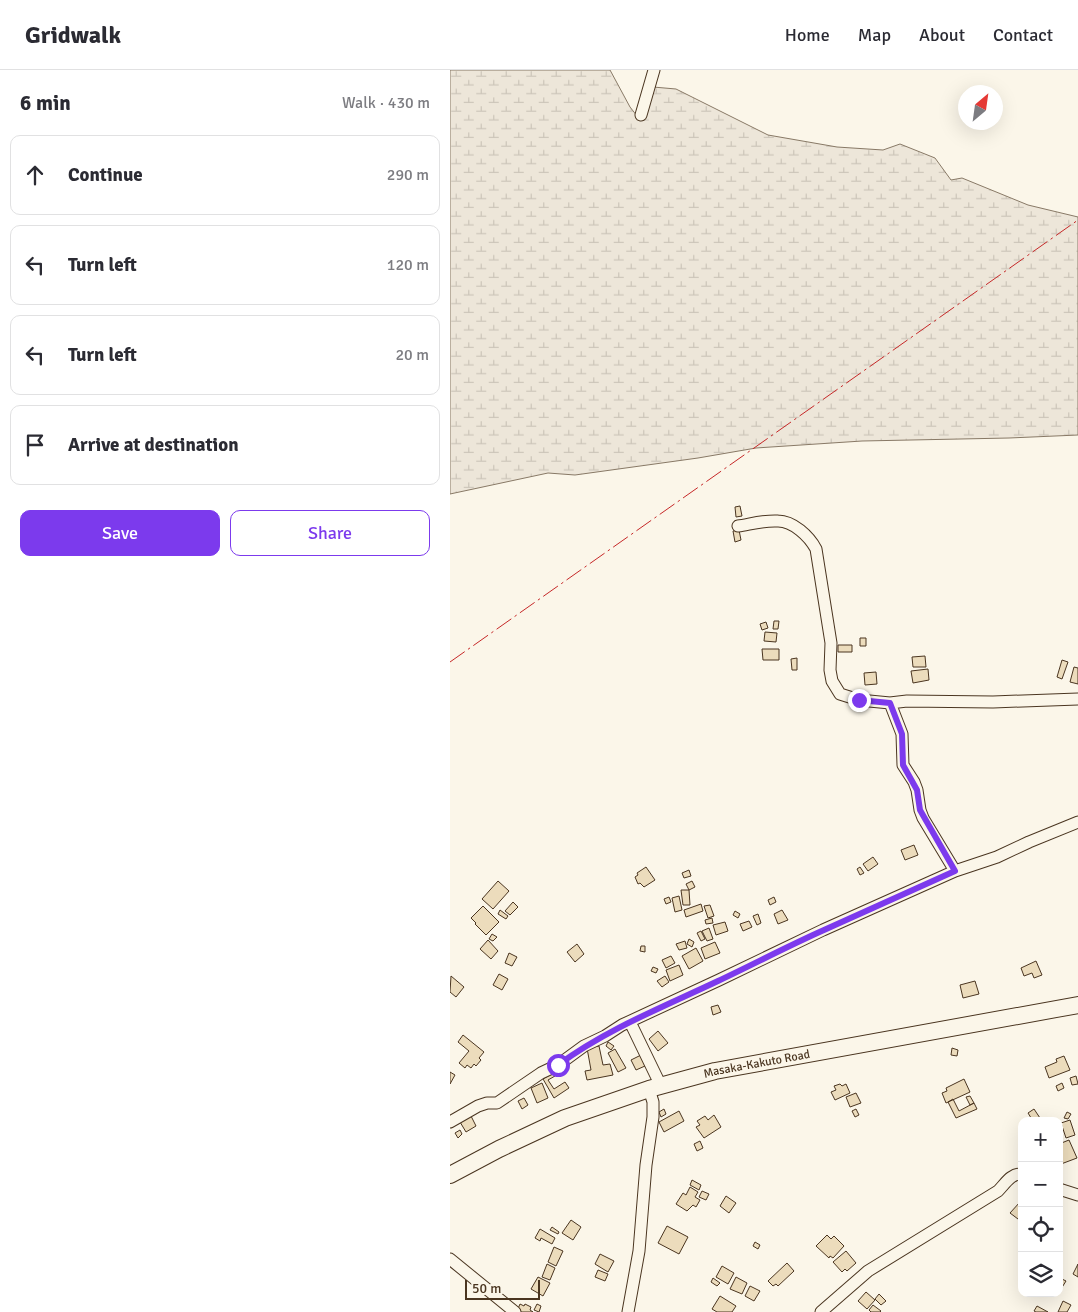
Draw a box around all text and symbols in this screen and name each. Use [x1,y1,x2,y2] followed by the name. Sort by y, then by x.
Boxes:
[25,20,121,50] text: Gridwalk
[785,24,830,46] text: Home
[858,24,891,46] text: Map
[919,24,965,46] text: About
[993,24,1053,46] text: Contact
[958,85,1003,130] north arrow
[20,90,71,116] text: 6 min
[342,93,430,113] text: Walk · 430 m
[21,161,49,189] icon: ahead
[68,163,143,187] text: Continue
[387,165,429,185] text: 290 m
[21,251,49,279] icon: left
[68,253,137,277] text: Turn left
[387,255,429,275] text: 120 m
[21,341,49,369] icon: left
[68,343,137,367] text: Turn left
[395,345,429,365] text: 20 m
[21,431,49,459] icon: arrive
[68,433,239,457] text: Arrive at destination
[20,510,220,556] button: Save
[230,510,430,556] button: Share
[848,689,871,712] route end
[702,1047,811,1082] street label: Masaka-Kakuto Road
[547,1054,570,1077] route start
[1018,1117,1063,1297] map controls
[1018,1117,1063,1162] button: +
[1018,1162,1063,1207] button: −
[1018,1207,1063,1252] button: locate
[1018,1252,1063,1297] button: layers
[465,1277,540,1300] scale bar
[472,1280,501,1297] text: 50 m

